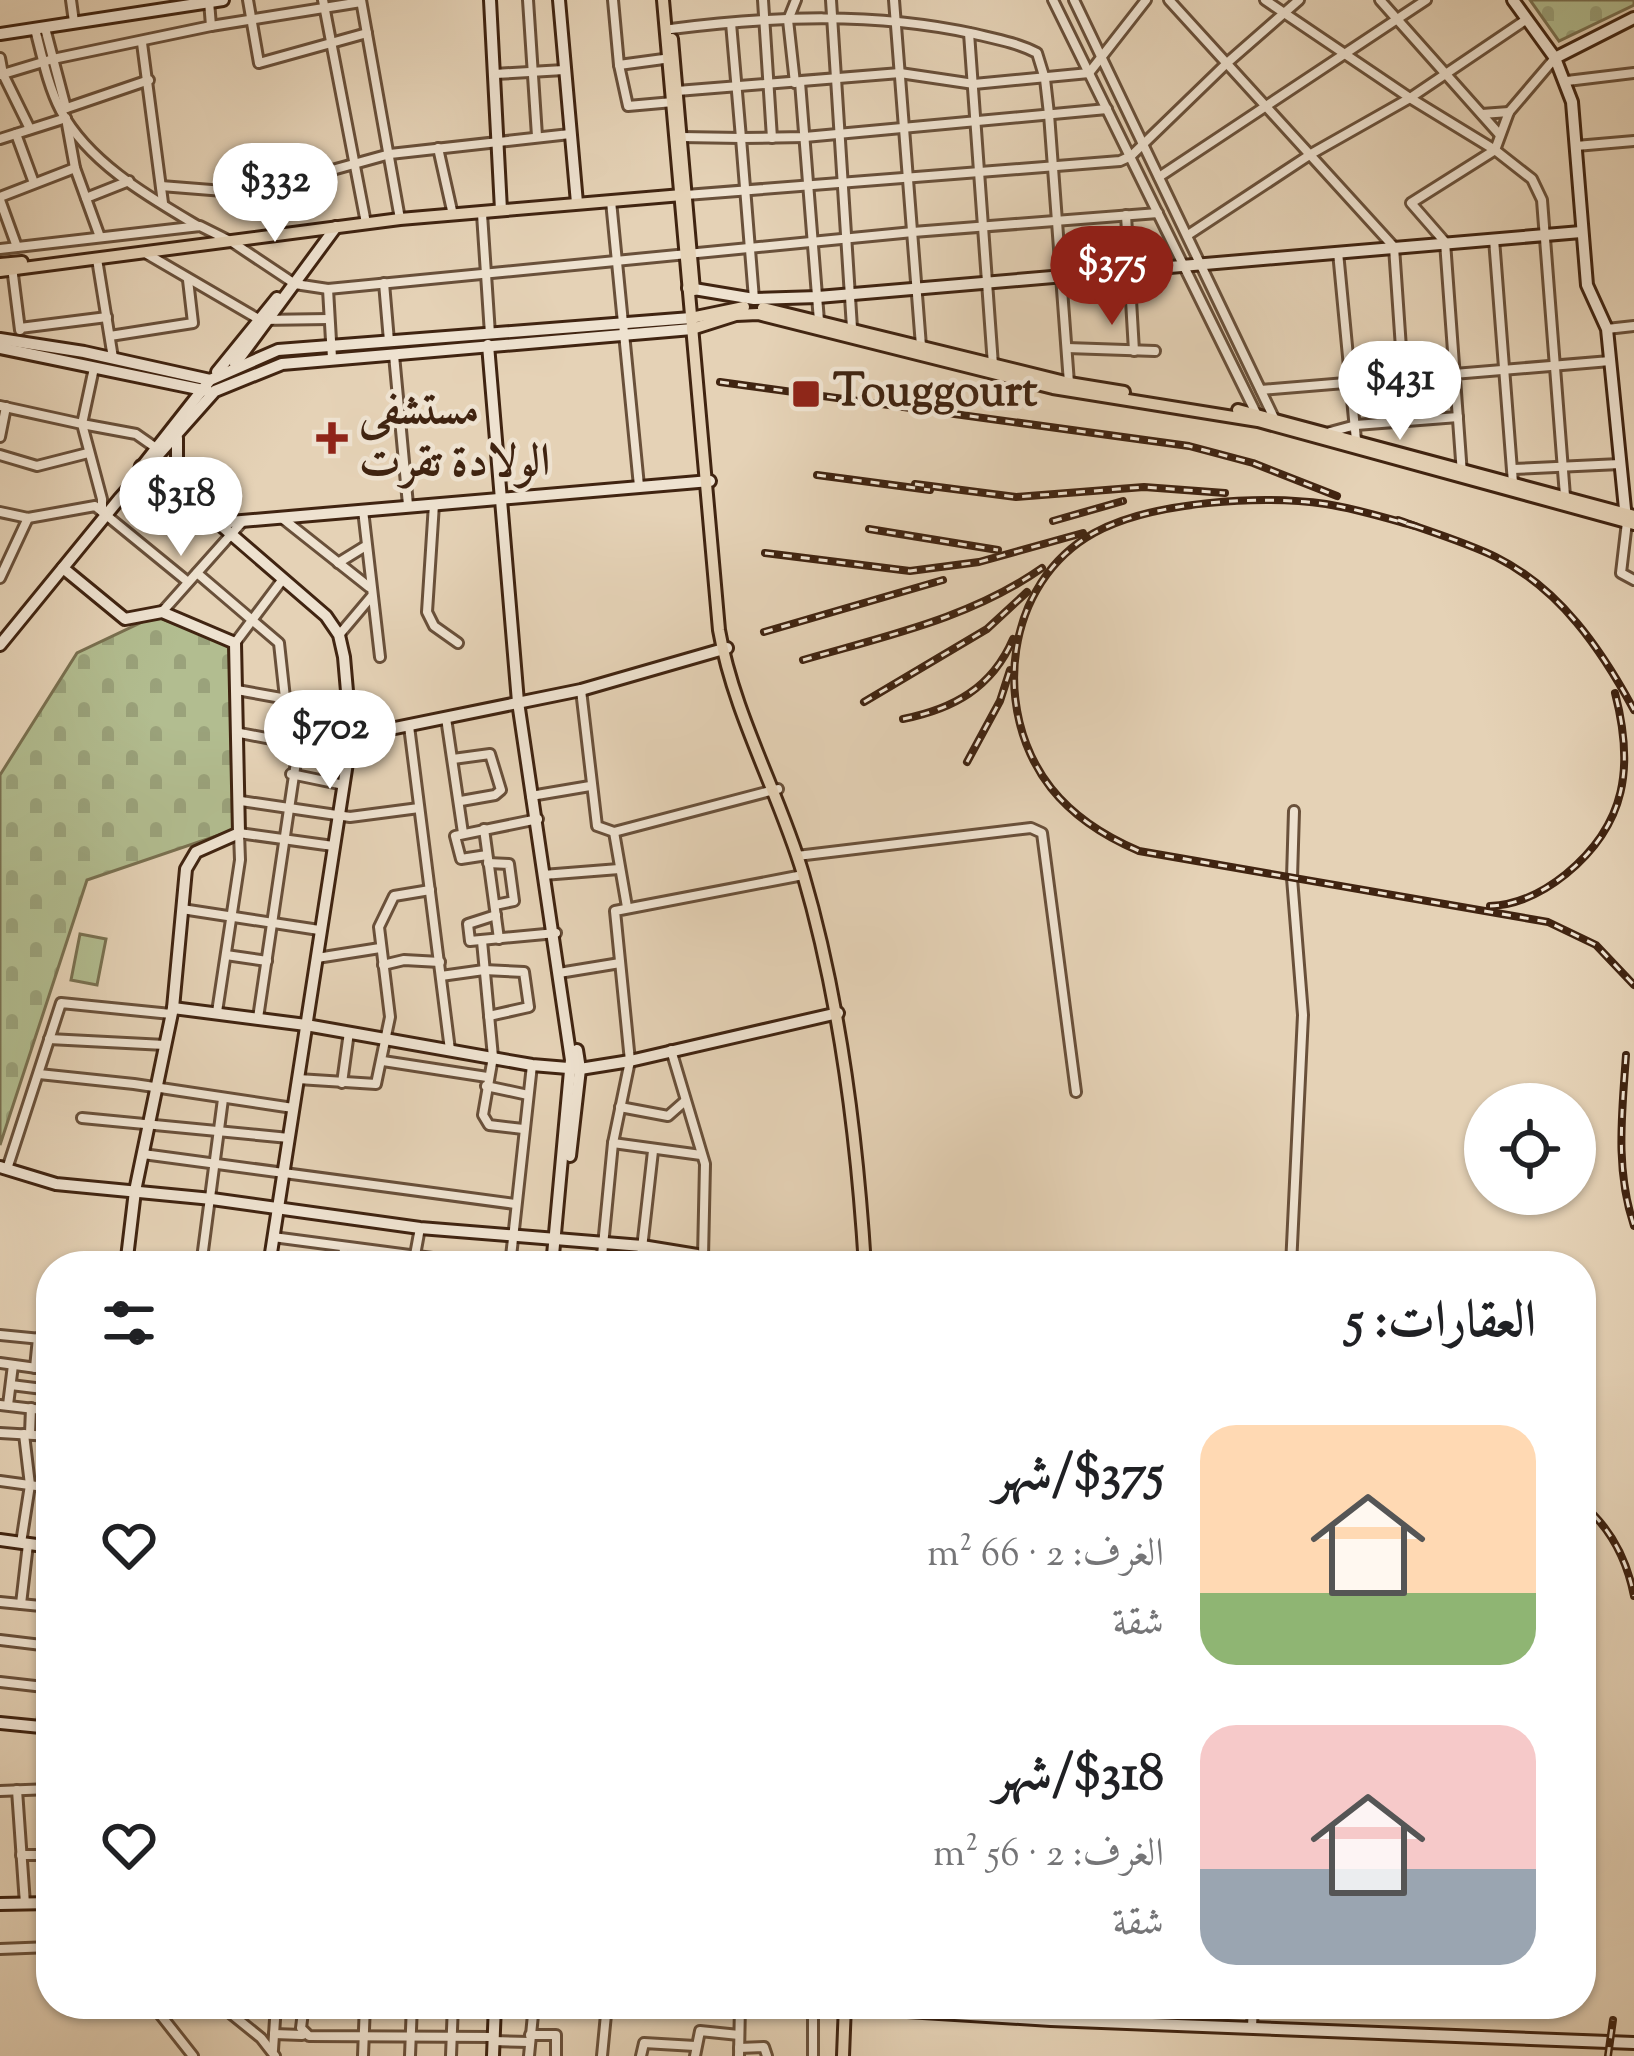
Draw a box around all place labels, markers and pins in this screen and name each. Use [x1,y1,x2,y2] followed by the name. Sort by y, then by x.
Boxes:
[204,143,346,245] pin: $332
[1041,226,1183,328] pin: $375
[1329,341,1471,443] pin: $431
[833,362,1038,427] place label: Touggourt
[790,378,822,410] marker: Touggourt
[358,380,550,497] place label: مستشفى الولادة تقرت
[316,422,348,454] marker: مستشفى الولادة تقرت
[110,457,252,559] pin: $318
[259,690,401,792] pin: $702

